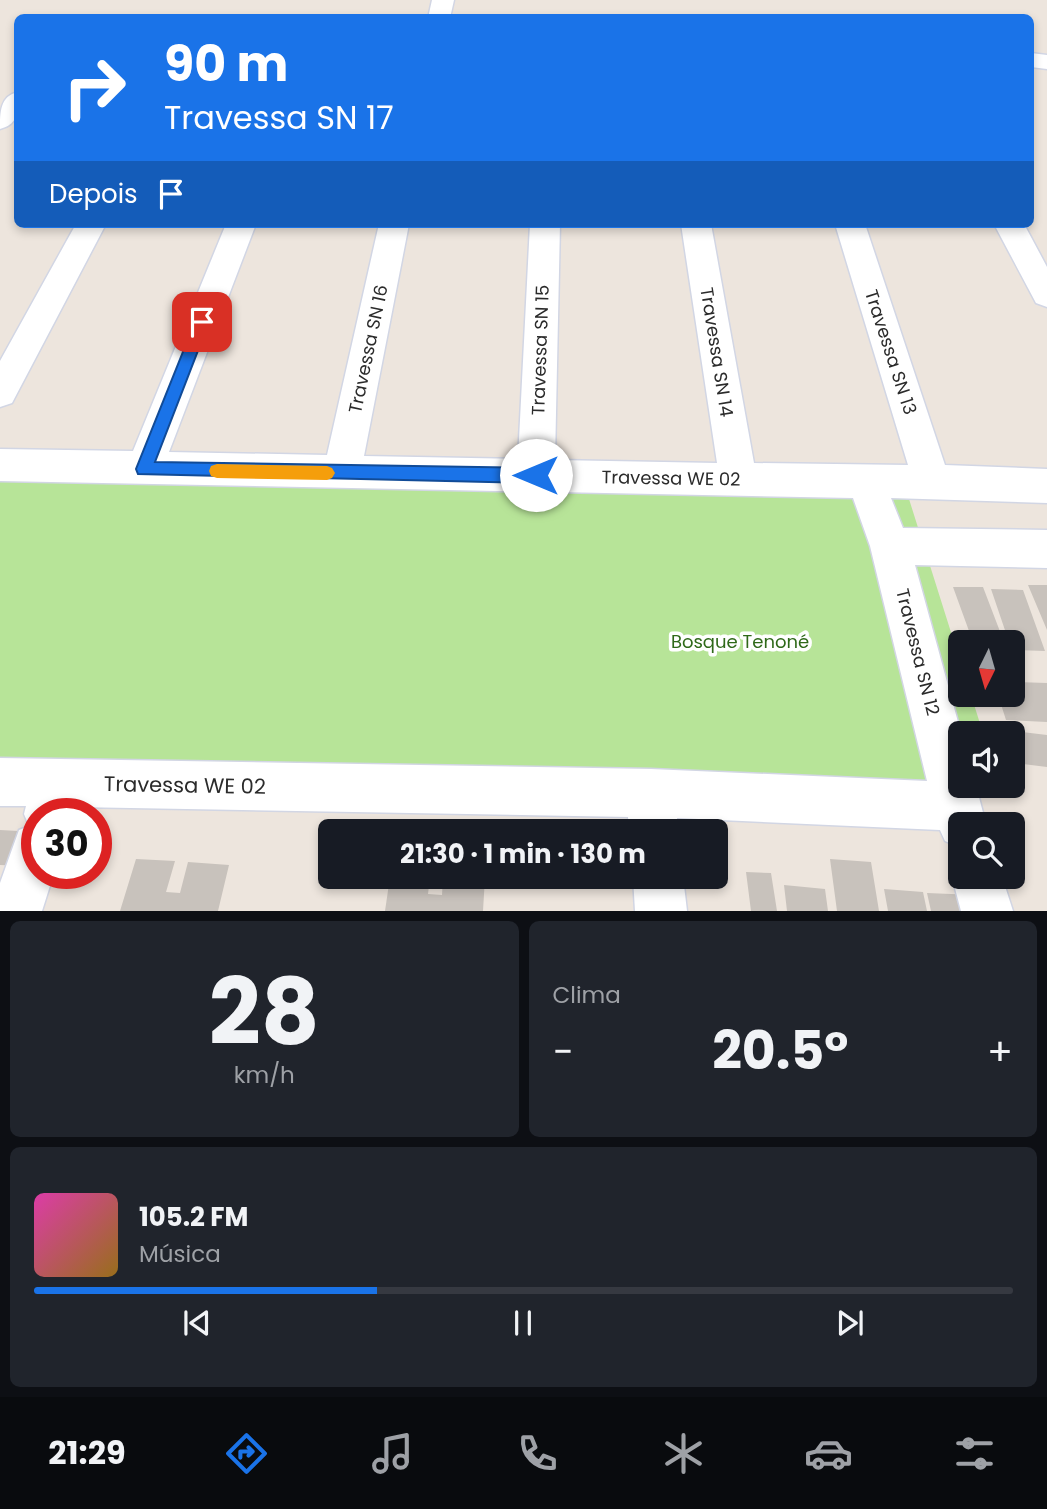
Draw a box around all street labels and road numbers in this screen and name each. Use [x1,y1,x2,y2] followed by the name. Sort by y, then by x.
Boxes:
[342,282,394,416] street label: Travessa SN 16
[525,284,555,416] street label: Travessa SN 15
[694,285,740,419] street label: Travessa SN 14
[859,286,923,418] street label: Travessa SN 13
[601,464,741,492] street label: Travessa WE 02
[890,586,946,718] street label: Travessa SN 12
[104,769,266,801] street label: Travessa WE 02

